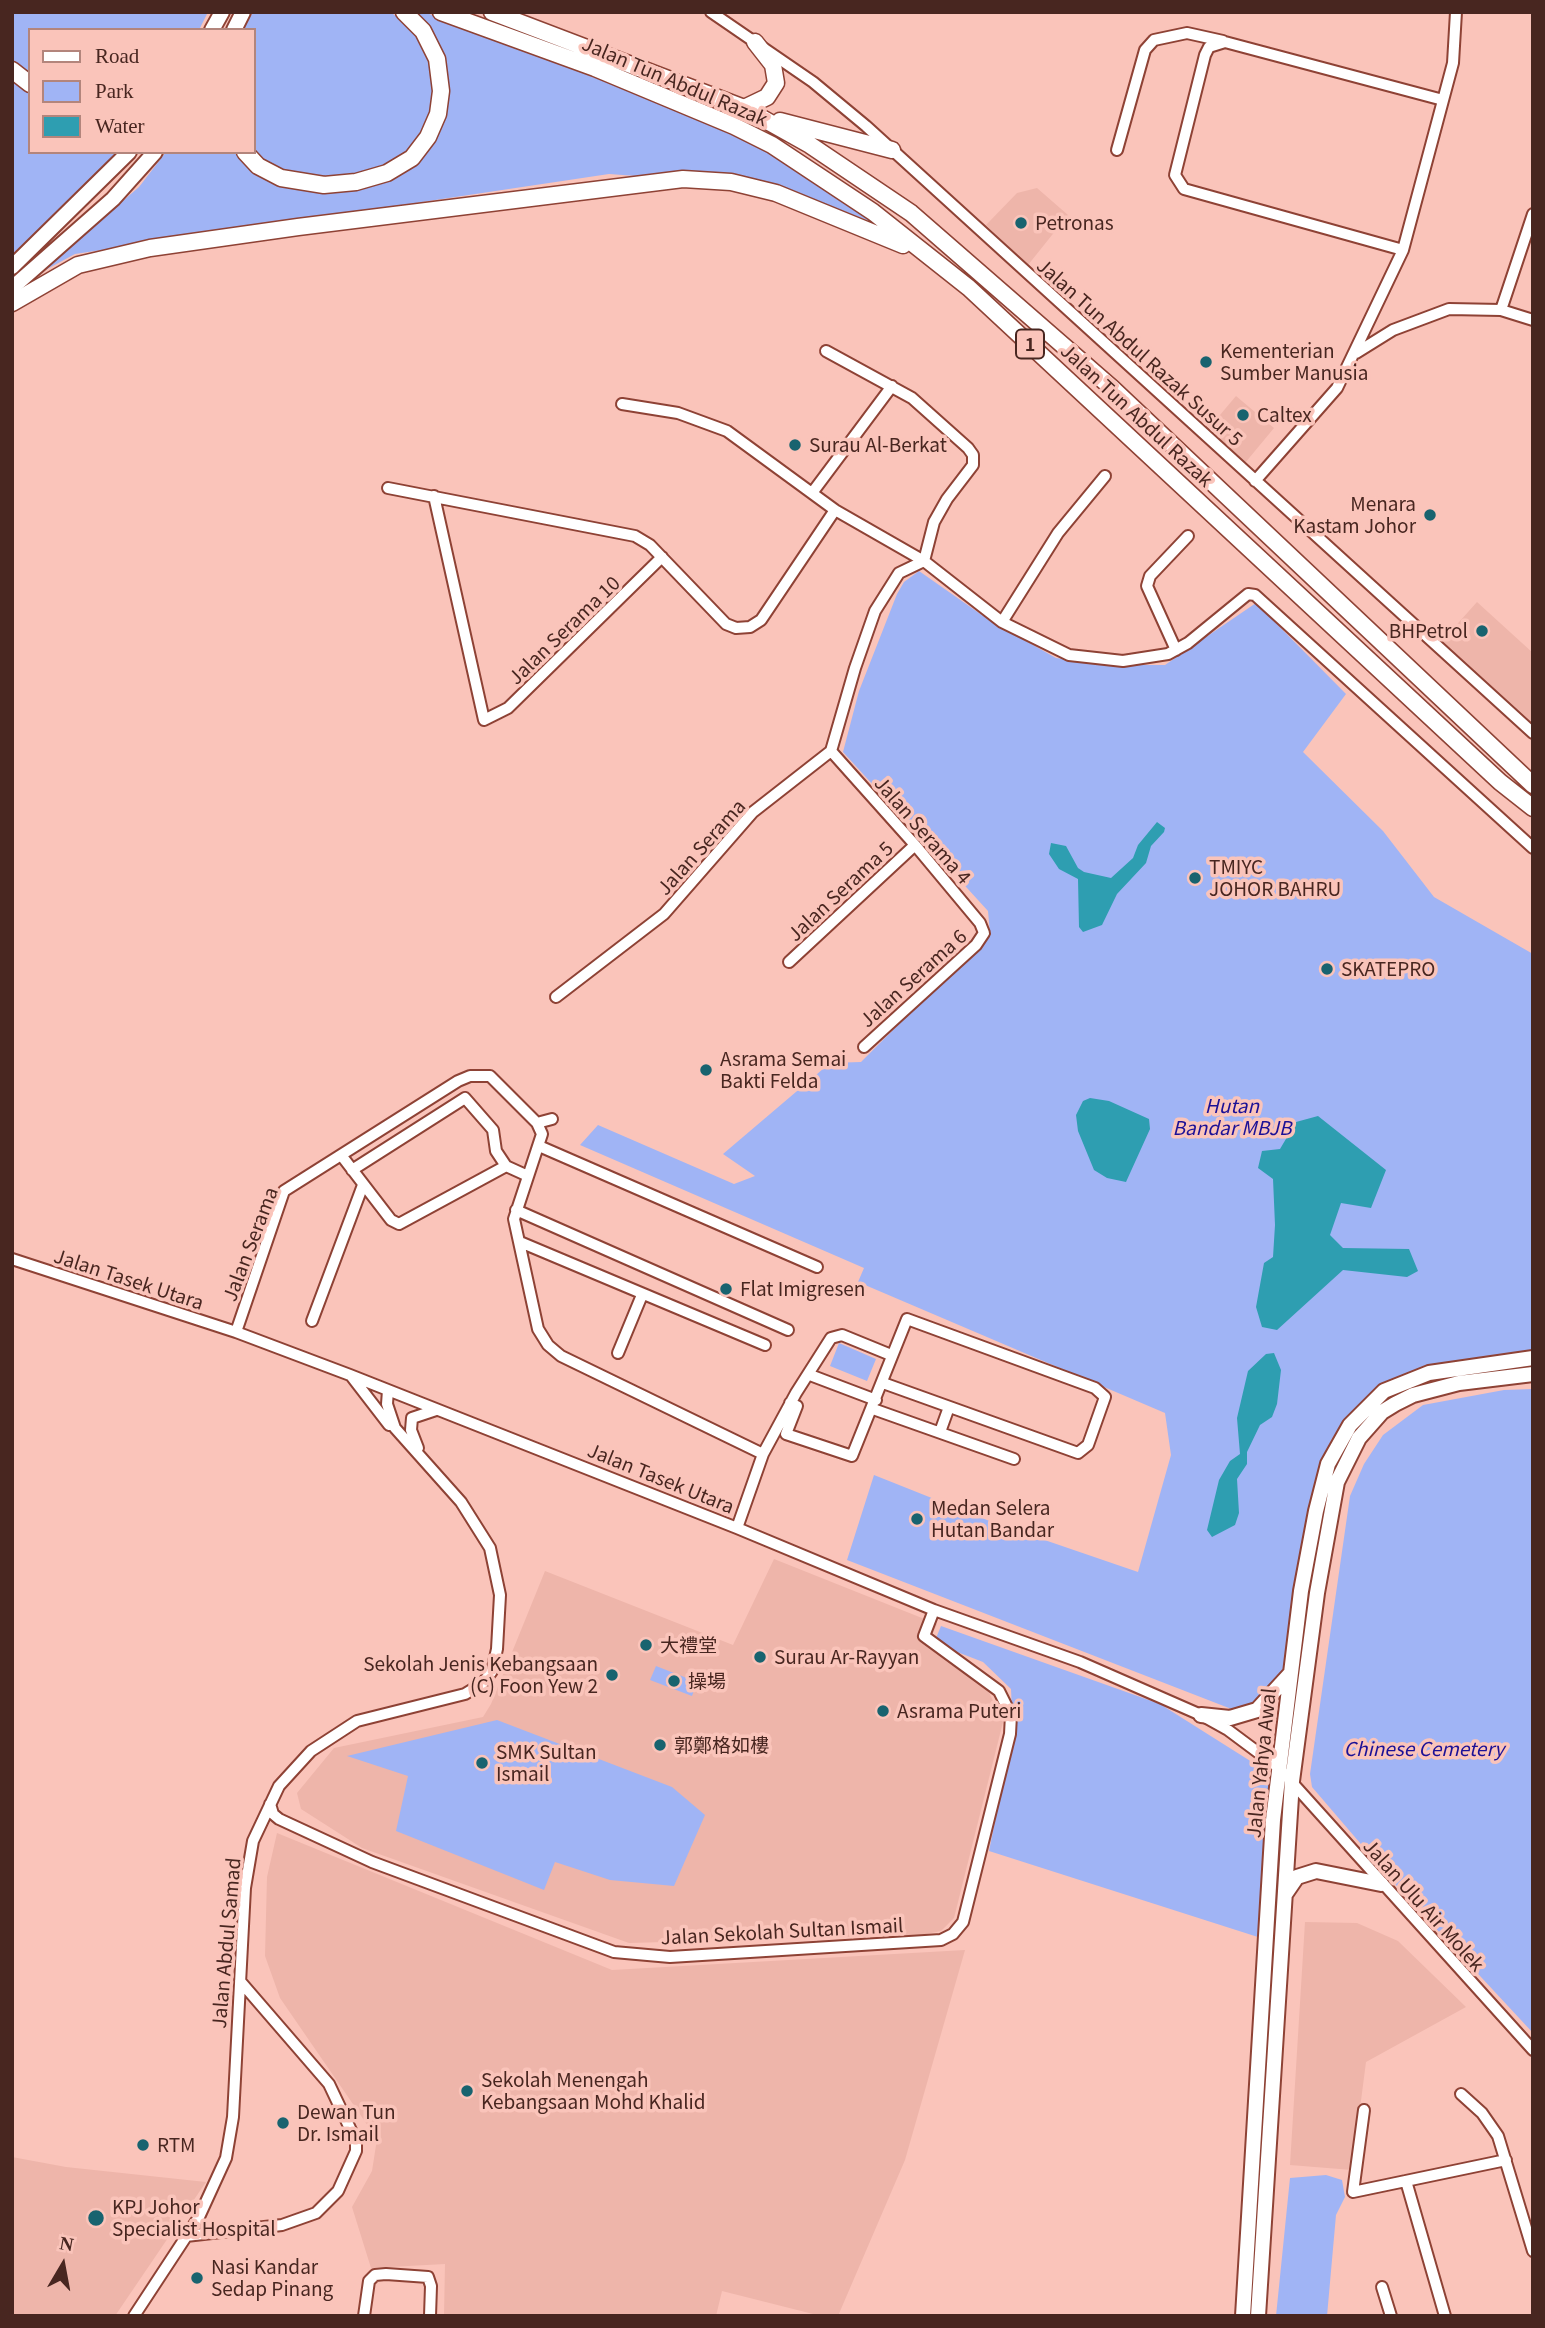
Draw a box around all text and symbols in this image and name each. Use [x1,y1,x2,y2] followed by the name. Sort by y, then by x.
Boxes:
[28,28,256,154] legend
[579,32,771,130] street label: Jalan Tun Abdul Razak
[95,44,139,68] text: Road
[95,79,134,103] text: Park
[95,114,145,138] text: Water
[1035,212,1114,234] place label: Petronas
[1013,215,1029,231] marker: Petronas
[1032,254,1248,450] street label: Jalan Tun Abdul Razak Susur 5
[1016,330,1044,358] road number: 1
[1056,339,1218,491] street label: Jalan Tun Abdul Razak
[1220,340,1368,384] place label: Kementerian Sumber Manusia
[1198,354,1214,370] marker: Kementerian Sumber Manusia
[1257,404,1312,426] place label: Caltex
[1235,407,1251,423] marker: Caltex
[809,434,947,456] place label: Surau Al-Berkat
[787,437,803,453] marker: Surau Al-Berkat
[1293,493,1416,537] place label: Menara Kastam Johor
[1422,507,1438,523] marker: Menara Kastam Johor
[504,571,624,689] street label: Jalan Serama 10
[1389,620,1468,642] place label: BHPetrol
[1474,623,1490,639] marker: BHPetrol
[870,771,976,889] street label: Jalan Serama 4
[652,795,750,899] street label: Jalan Serama
[783,837,897,945] street label: Jalan Serama 5
[1209,856,1341,900] place label: TMIYC JOHOR BAHRU
[1187,870,1203,886] marker: TMIYC JOHOR BAHRU
[855,924,971,1032] street label: Jalan Serama 6
[1341,958,1435,980] place label: SKATEPRO
[1319,961,1335,977] marker: SKATEPRO
[720,1048,846,1092] place label: Asrama Semai Bakti Felda
[698,1062,714,1078] marker: Asrama Semai Bakti Felda
[1172,1095,1292,1139] park label: Hutan Bandar MBJB
[218,1184,282,1304] street label: Jalan Serama
[51,1244,207,1314] street label: Jalan Tasek Utara
[740,1278,865,1300] place label: Flat Imigresen
[718,1281,734,1297] marker: Flat Imigresen
[584,1438,738,1518] street label: Jalan Tasek Utara
[931,1497,1054,1541] place label: Medan Selera Hutan Bandar
[909,1511,925,1527] marker: Medan Selera Hutan Bandar
[660,1634,717,1656] place label: 大禮堂
[638,1637,654,1653] marker: 大禮堂
[774,1646,919,1668] place label: Surau Ar-Rayyan
[752,1649,768,1665] marker: Surau Ar-Rayyan
[363,1653,598,1697] place label: Sekolah Jenis Kebangsaan (C) Foon Yew 2
[604,1667,620,1683] marker: Sekolah Jenis Kebangsaan (C) Foon Yew 2
[688,1670,726,1692] place label: 操場
[666,1673,682,1689] marker: 操場
[1242,1687,1280,1839] street label: Jalan Yahya Awal
[897,1700,1021,1722] place label: Asrama Puteri
[875,1703,891,1719] marker: Asrama Puteri
[674,1734,769,1756] place label: 郭鄭格如樓
[652,1737,668,1753] marker: 郭鄭格如樓
[1344,1738,1504,1760] park label: Chinese Cemetery
[496,1741,596,1785] place label: SMK Sultan Ismail
[474,1755,490,1771] marker: SMK Sultan Ismail
[1359,1834,1489,1976] street label: Jalan Ulu Air Molek
[207,1857,245,2029] street label: Jalan Abdul Samad
[660,1913,904,1949] street label: Jalan Sekolah Sultan Ismail
[481,2069,706,2113] place label: Sekolah Menengah Kebangsaan Mohd Khalid
[459,2083,475,2099] marker: Sekolah Menengah Kebangsaan Mohd Khalid
[297,2101,396,2145] place label: Dewan Tun Dr. Ismail
[275,2115,291,2131] marker: Dewan Tun Dr. Ismail
[157,2134,196,2156] place label: RTM
[135,2137,151,2153] marker: RTM
[112,2196,276,2240] place label: KPJ Johor Specialist Hospital
[86,2208,106,2228] marker: KPJ Johor Specialist Hospital
[28,2230,98,2300] north arrow
[58,2232,75,2255] text: N
[211,2256,333,2300] place label: Nasi Kandar Sedap Pinang
[189,2270,205,2286] marker: Nasi Kandar Sedap Pinang

